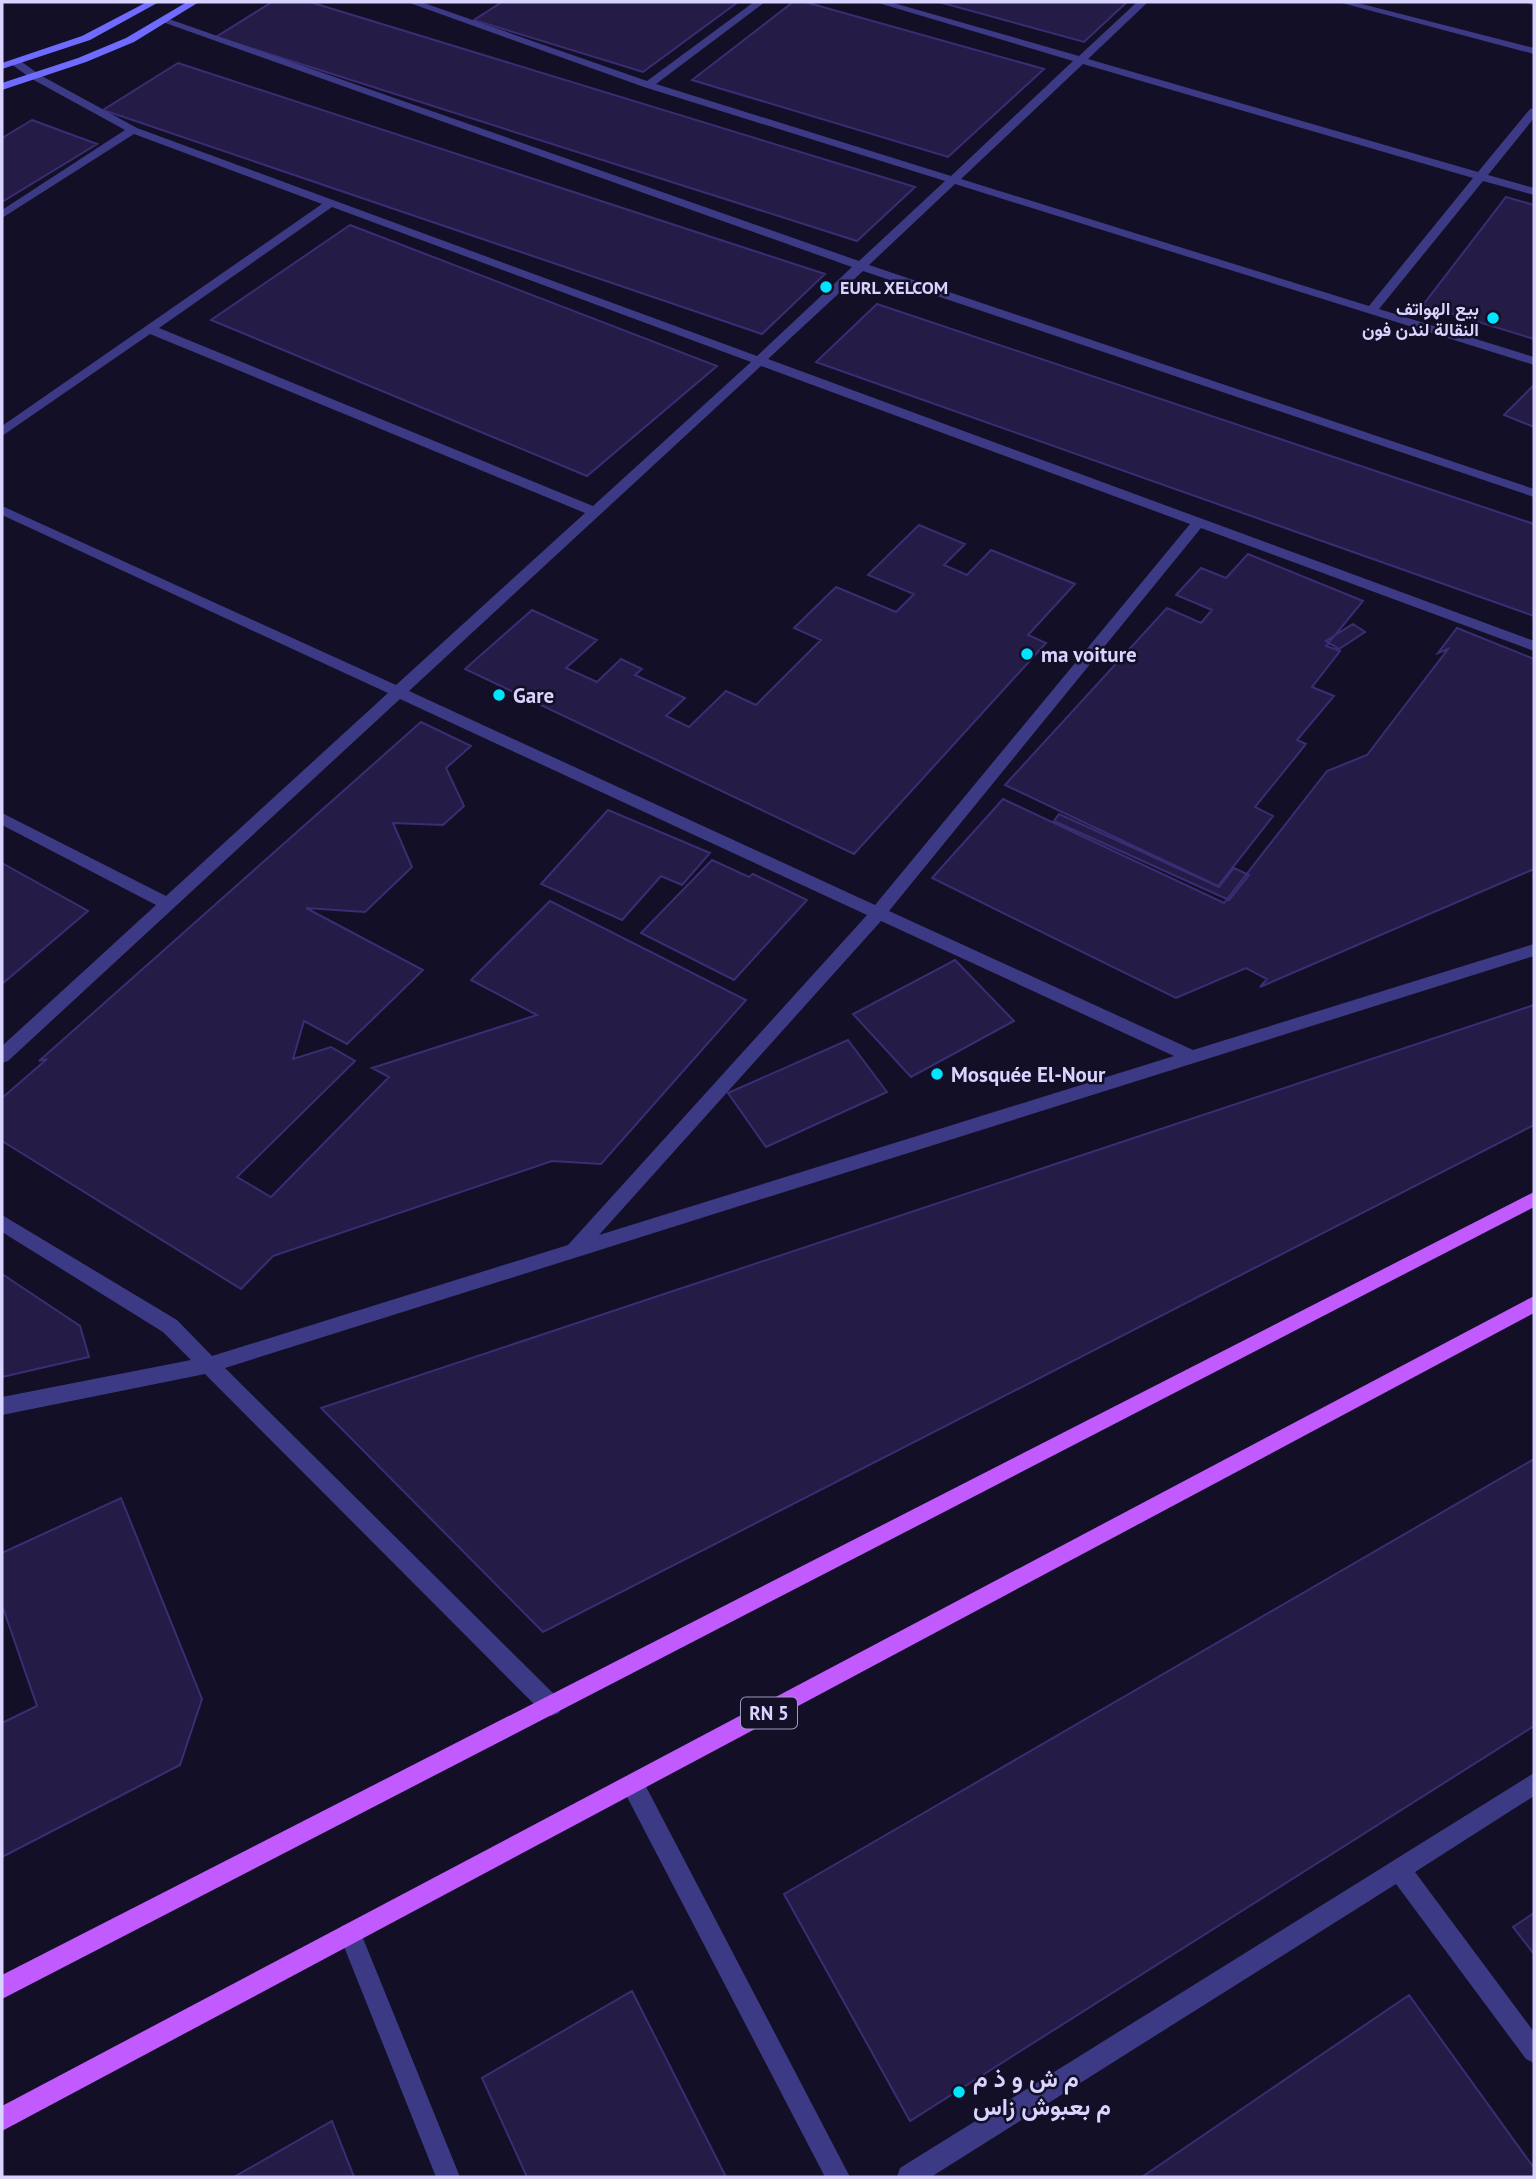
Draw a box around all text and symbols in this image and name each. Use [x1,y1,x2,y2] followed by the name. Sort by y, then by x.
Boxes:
[840,276,948,299] place label: EURL XELCOM
[818,279,834,295] marker: EURL XELCOM
[1362,297,1479,341] place label: بيع الهواتف النقالة لندن فون
[1485,310,1501,326] marker: بيع الهواتف النقالة لندن فون
[1041,641,1137,668] place label: ma voiture
[1019,646,1035,662] marker: ma voiture
[513,682,554,709] place label: Gare
[491,687,507,703] marker: Gare
[951,1061,1106,1088] place label: Mosquée El-Nour
[929,1066,945,1082] marker: Mosquée El-Nour
[741,1698,797,1728] road number: RN 5
[973,2063,1111,2123] place label: م ش و ذ م م بعبوش زاس
[951,2084,967,2100] marker: م ش و ذ م م بعبوش زاس

